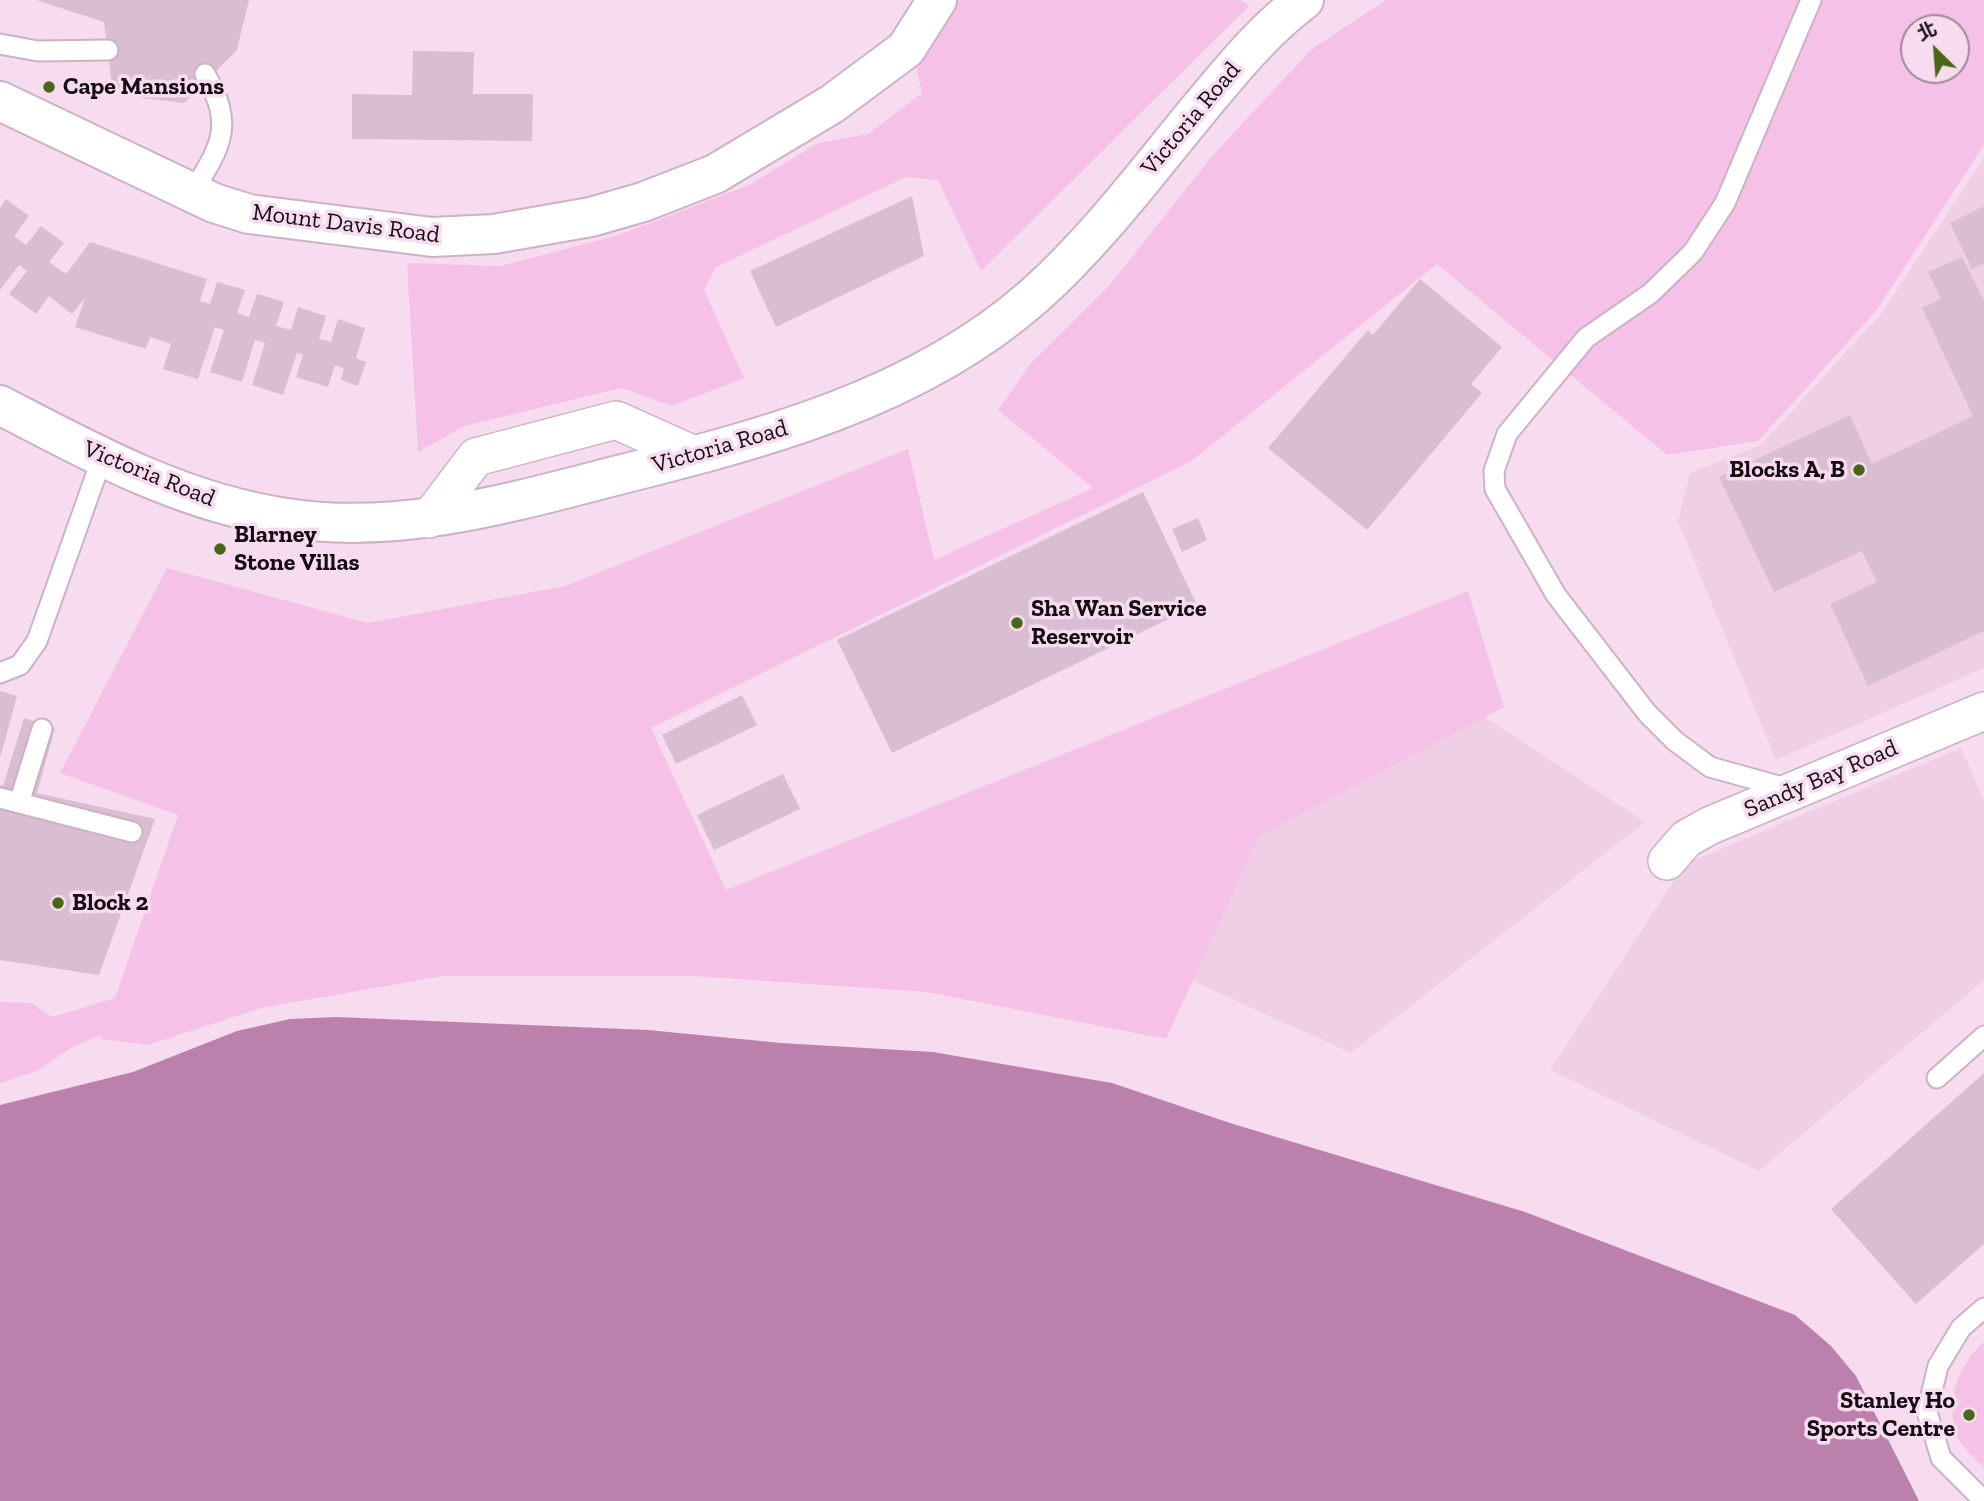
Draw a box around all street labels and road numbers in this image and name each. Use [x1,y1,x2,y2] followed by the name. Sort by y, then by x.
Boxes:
[1135,56,1247,182] street label: Victoria Road
[251,198,441,250] street label: Mount Davis Road
[649,414,791,480] street label: Victoria Road
[79,435,219,513] street label: Victoria Road
[1740,734,1902,824] street label: Sandy Bay Road

